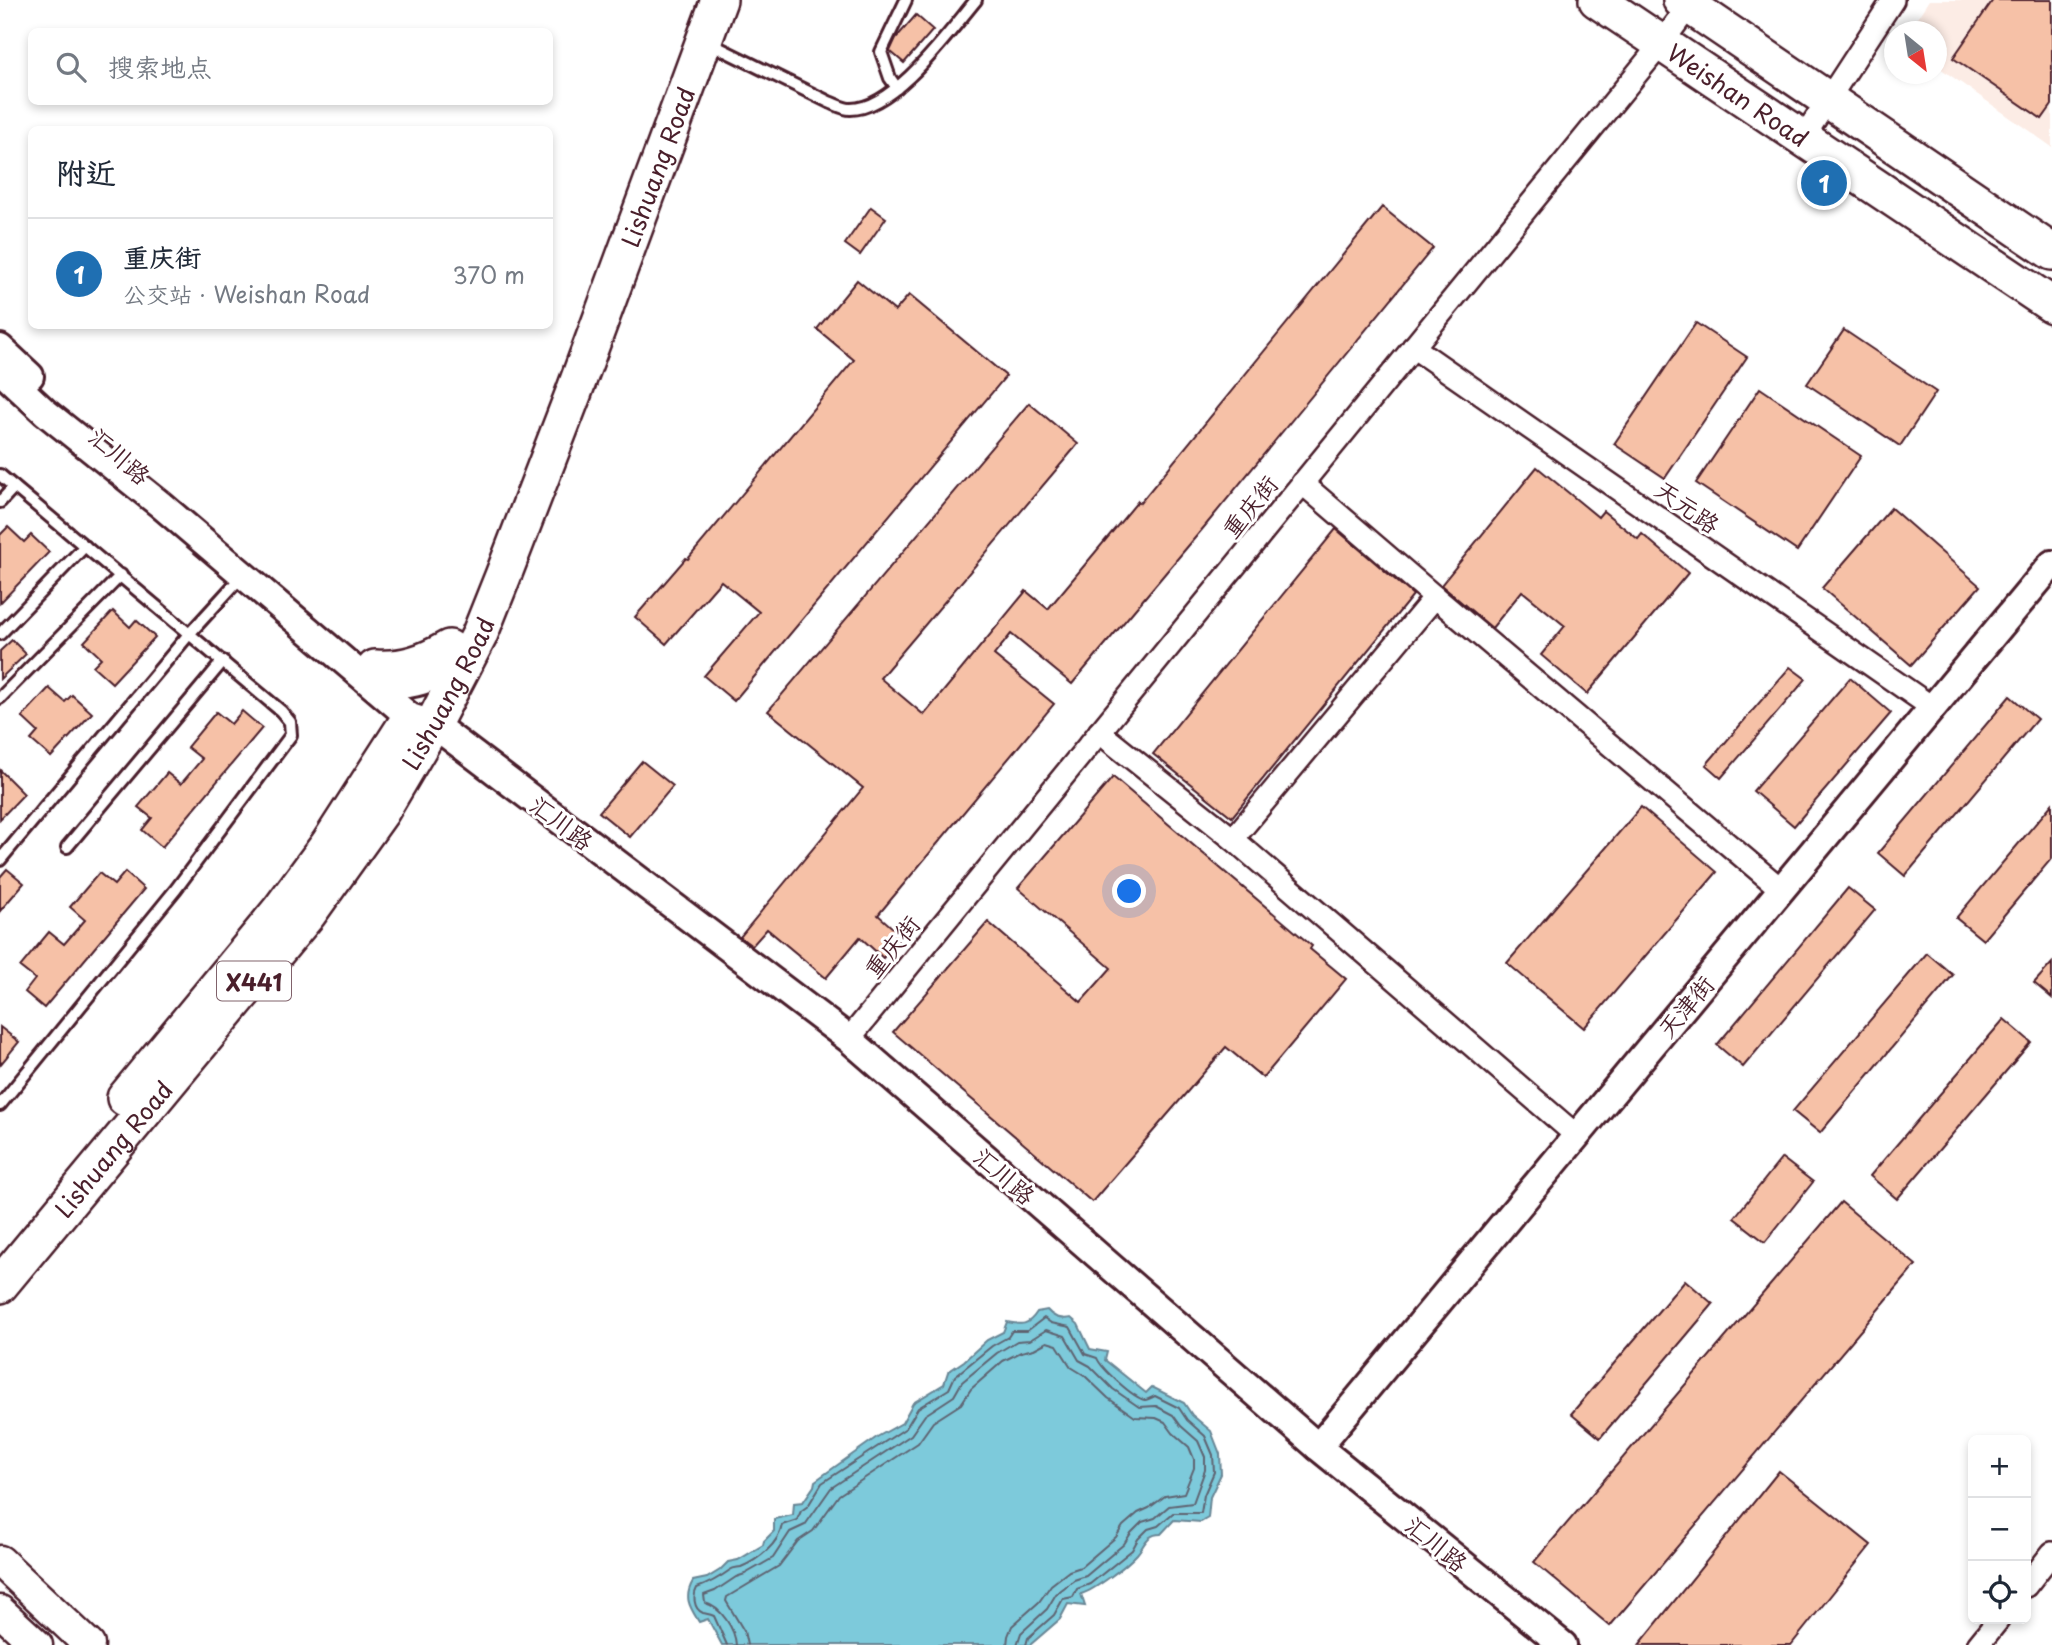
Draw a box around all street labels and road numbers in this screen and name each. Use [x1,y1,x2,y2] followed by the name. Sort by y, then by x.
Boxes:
[1660,34,1816,155] street label: Weishan Road
[611,82,703,252] street label: Lishuang Road
[81,418,159,492] street label: 汇川路
[1212,467,1286,545] street label: 重庆街
[1648,471,1728,541] street label: 天元路
[392,612,503,776] street label: Lishuang Road
[522,786,602,858] street label: 汇川路
[854,907,928,985] street label: 重庆街
[217,962,291,1000] road number: X441
[1648,967,1722,1045] street label: 天津街
[45,1073,181,1225] street label: Lishuang Road
[966,1138,1044,1212] street label: 汇川路
[1398,1506,1476,1580] street label: 汇川路

